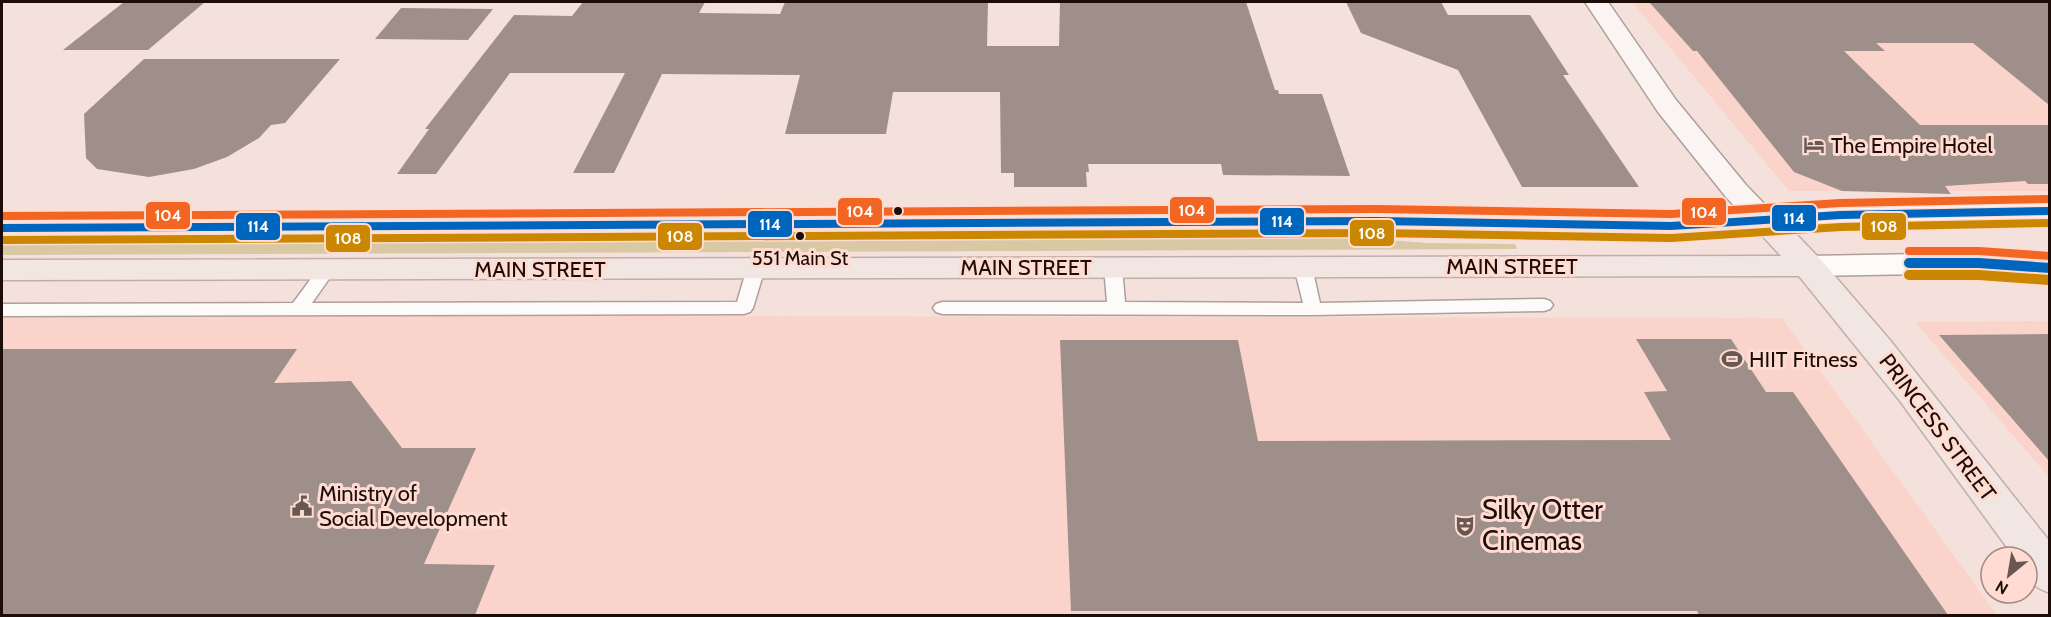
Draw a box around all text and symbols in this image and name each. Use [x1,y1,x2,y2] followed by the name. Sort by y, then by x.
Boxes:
[1831,132,1994,159] place label: The Empire Hotel
[1802,133,1826,157] hotel icon: The Empire Hotel
[1169,196,1215,224] line badge: 104
[837,197,883,226] line badge: 104
[1681,197,1727,226] line badge: 104
[145,201,191,230] line badge: 104
[1178,201,1206,220] text: 104
[846,202,874,221] text: 104
[1690,203,1718,222] text: 104
[1771,204,1817,232] line badge: 114
[892,205,904,217] unlabelled marker
[154,206,182,225] text: 104
[1259,207,1305,236] line badge: 114
[1783,209,1805,228] text: 114
[747,210,793,238] line badge: 114
[235,212,281,241] line badge: 114
[1271,212,1293,231] text: 114
[1861,212,1907,241] line badge: 108
[759,215,781,234] text: 114
[247,217,269,236] text: 114
[1871,217,1897,236] text: 108
[1349,219,1395,247] line badge: 108
[657,222,703,251] line badge: 108
[325,224,371,253] line badge: 108
[1359,224,1385,243] text: 108
[667,227,693,246] text: 108
[335,229,361,248] text: 108
[794,230,806,242] marker: 551 Main St
[752,246,848,270] place label: 551 Main St
[1446,253,1578,280] street label: MAIN STREET
[960,254,1092,281] street label: MAIN STREET
[474,256,606,283] street label: MAIN STREET
[1749,346,1858,373] place label: HIIT Fitness
[1720,347,1744,371] sports icon: HIIT Fitness
[1873,348,2002,506] street label: PRINCESS STREET
[319,480,508,532] place label: Ministry of Social Development
[1482,493,1603,557] place label: Silky Otter Cinemas
[290,494,314,518] public building icon: Ministry of Social Development
[1453,514,1477,538] theatre icon: Silky Otter Cinemas
[1979,545,2039,605] north arrow
[1992,577,2011,599] text: N

